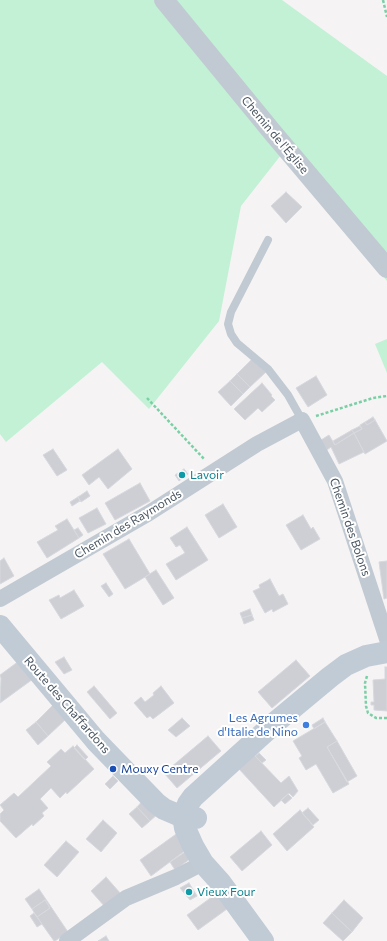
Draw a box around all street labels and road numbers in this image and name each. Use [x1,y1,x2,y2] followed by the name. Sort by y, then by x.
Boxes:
[238,93,312,177] street label: Chemin de l'Église
[326,476,374,578] street label: Chemin des Bolons
[72,486,184,562] street label: Chemin des Raymonds
[21,654,113,756] street label: Route des Chaffardons

